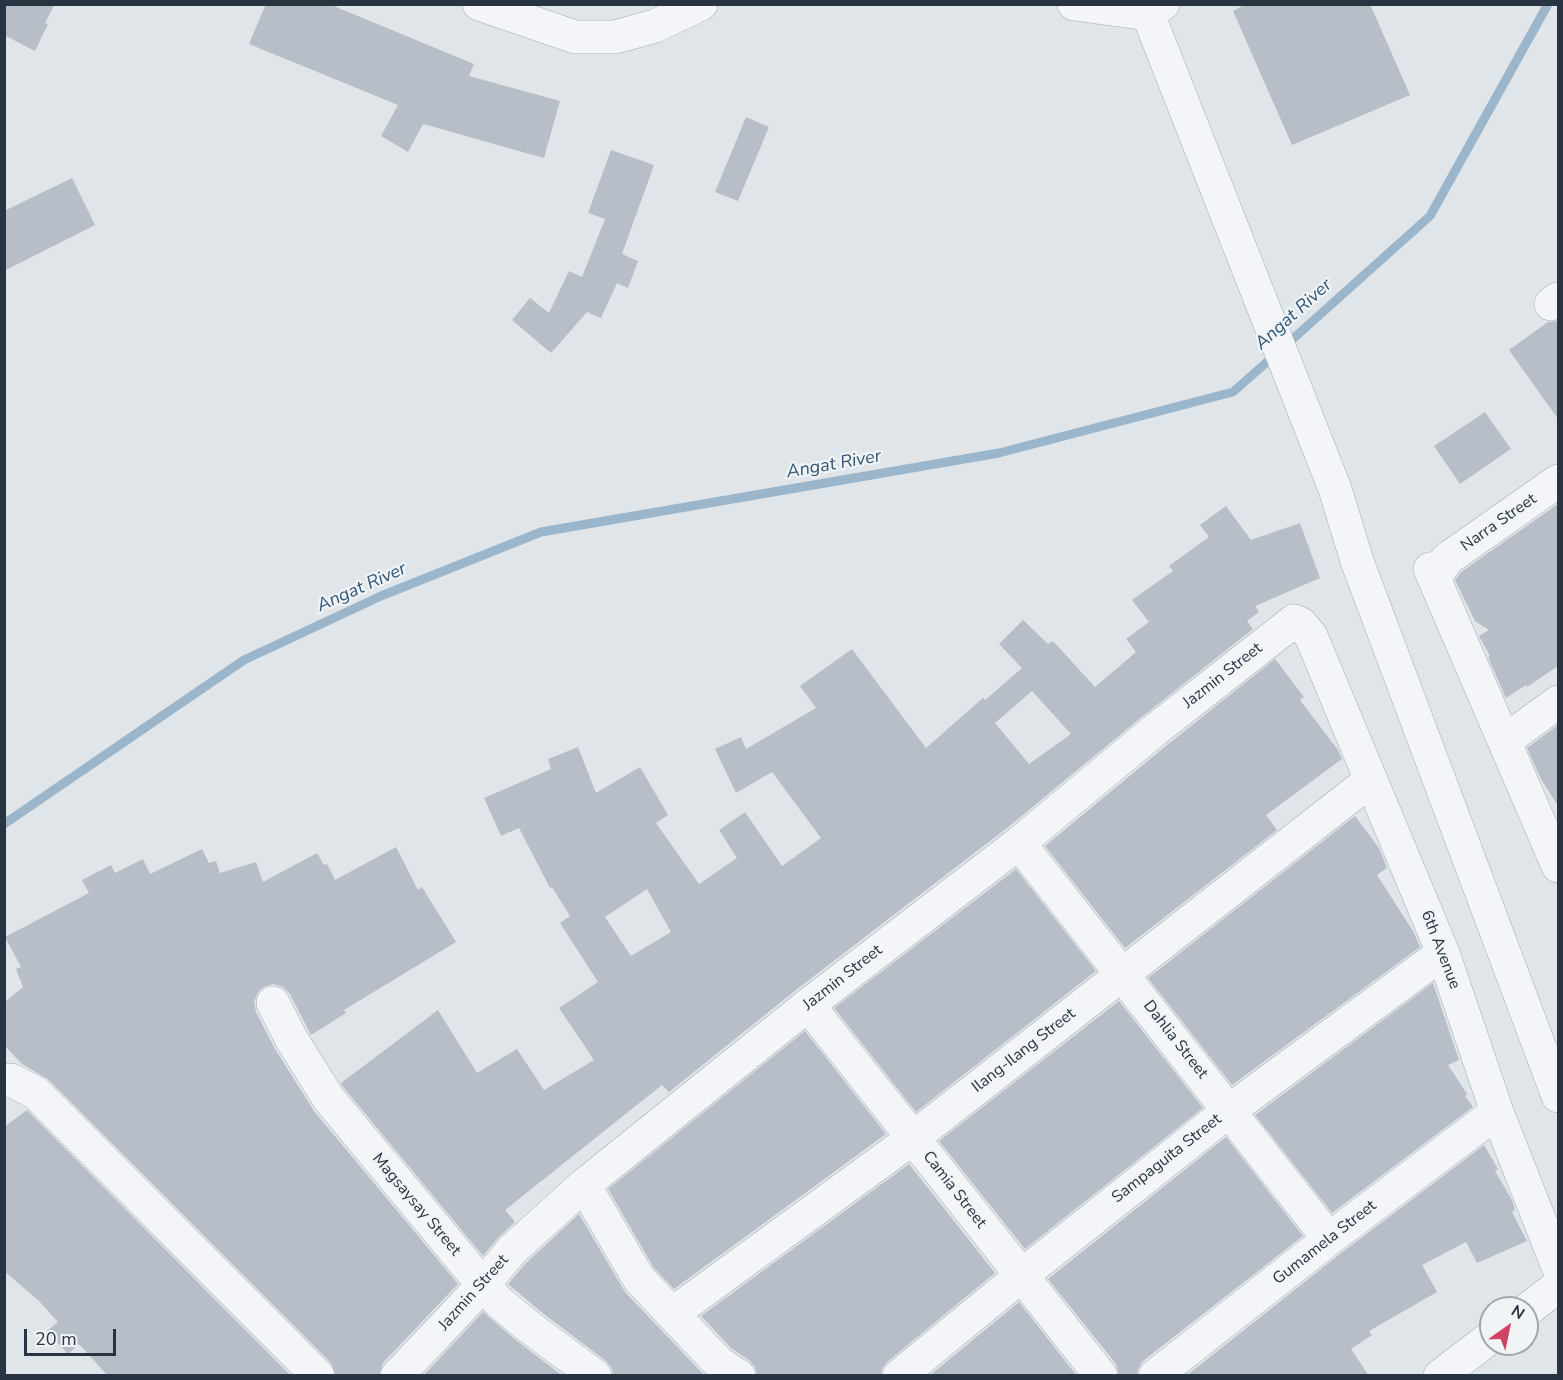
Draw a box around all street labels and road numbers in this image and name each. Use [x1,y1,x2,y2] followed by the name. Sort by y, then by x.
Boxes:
[1457,490,1541,556] street label: Narra Street
[1180,639,1266,713] street label: Jazmin Street
[1416,908,1464,992] street label: 6th Avenue
[800,941,886,1015] street label: Jazmin Street
[1138,997,1212,1083] street label: Dahlia Street
[968,1005,1080,1097] street label: Ilang-Ilang Street
[1108,1110,1226,1208] street label: Sampaguita Street
[918,1148,990,1232] street label: Camia Street
[368,1150,464,1260] street label: Magsaysay Street
[1269,1197,1381,1289] street label: Gumamela Street
[435,1251,513,1335] street label: Jazmin Street

